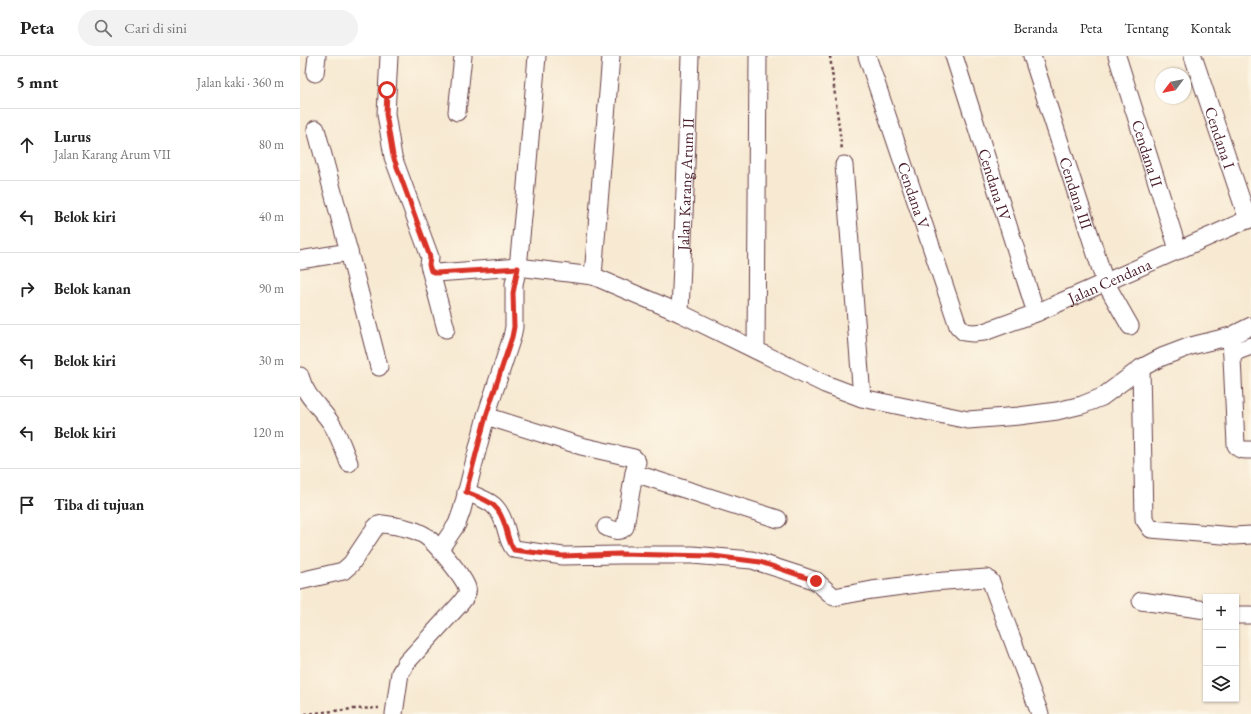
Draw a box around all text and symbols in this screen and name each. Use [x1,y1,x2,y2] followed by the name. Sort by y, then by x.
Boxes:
[78,10,358,46] search box
[20,15,54,40] text: Peta
[92,17,114,39] icon: search
[124,18,187,37] text: Cari di sini
[1014,19,1058,37] text: Beranda
[1080,19,1102,37] text: Peta
[1124,19,1169,37] text: Tentang
[1191,19,1231,37] text: Kontak
[1155,68,1191,104] north arrow
[16,71,58,93] text: 5 mnt
[197,74,284,91] text: Jalan kaki · 360 m
[378,81,396,99] route start
[1200,104,1240,172] street label: Cendana I
[672,117,699,253] street label: Jalan Karang Arum II
[1127,117,1168,190] street label: Cendana II
[54,127,91,146] text: Lurus
[16,134,38,156] icon: ahead
[259,136,284,153] text: 80 m
[54,146,171,163] text: Jalan Karang Arum VII
[973,146,1016,224] street label: Cendana IV
[1054,154,1097,233] street label: Cendana III
[892,159,935,232] street label: Cendana V
[16,206,38,228] icon: left
[54,207,116,226] text: Belok kiri
[259,208,284,225] text: 40 m
[1063,253,1155,310] street label: Jalan Cendana
[16,278,38,300] icon: right
[54,279,131,298] text: Belok kanan
[259,280,284,297] text: 90 m
[16,350,38,372] icon: left
[54,351,116,370] text: Belok kiri
[259,352,284,369] text: 30 m
[16,422,38,444] icon: left
[54,423,116,442] text: Belok kiri
[253,424,284,441] text: 120 m
[16,494,38,516] icon: arrive
[54,495,144,514] text: Tiba di tujuan
[807,572,825,590] route end
[1203,594,1239,702] map controls
[1203,594,1239,630] button: +
[1203,630,1239,666] button: −
[1203,666,1239,702] button: layers

